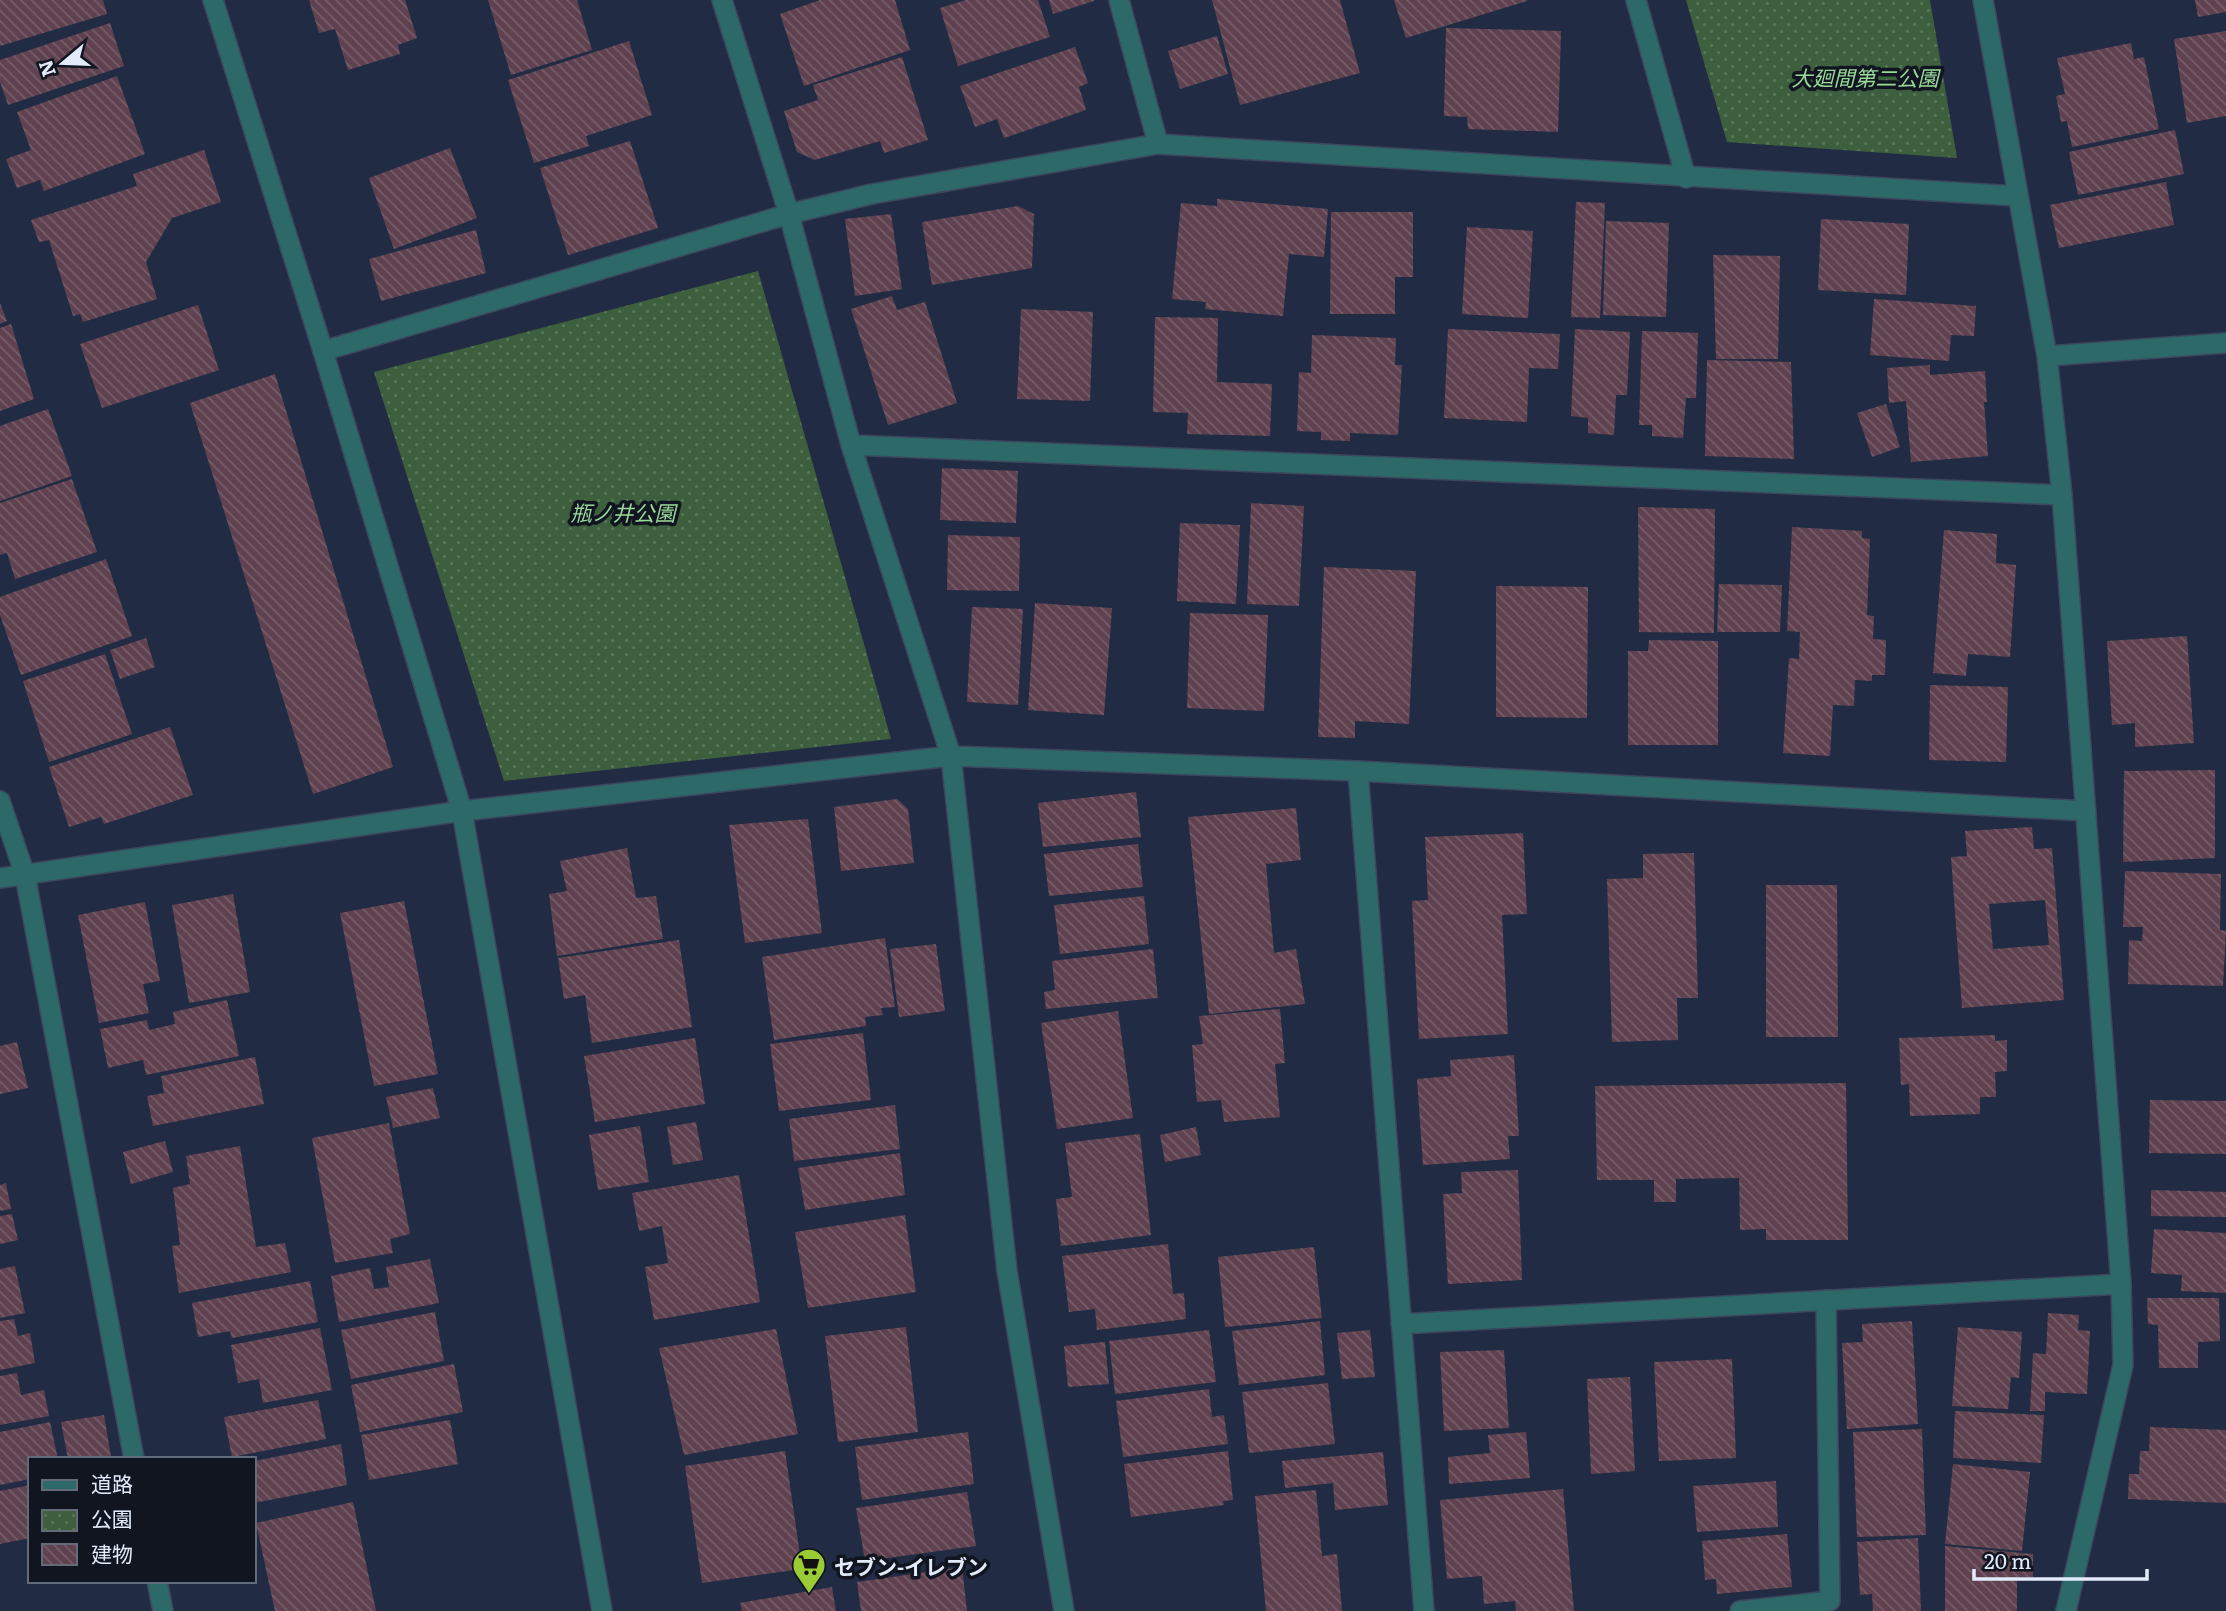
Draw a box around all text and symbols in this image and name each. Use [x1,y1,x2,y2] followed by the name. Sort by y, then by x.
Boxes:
[28,28,98,98] north arrow
[30,57,62,81] text: N
[1792,61,1941,92] park label: 大廻間第二公園
[571,496,678,527] park label: 瓶ノ井公園
[28,1457,256,1583] legend
[91,1467,133,1498] text: 道路
[91,1502,133,1533] text: 公園
[91,1537,133,1568] text: 建物
[1974,1538,2147,1582] scale bar
[1984,1544,2031,1575] text: 20 m
[790,1546,828,1595] supermarket icon: セブン-イレブン
[834,1550,988,1581] place label: セブン-イレブン

